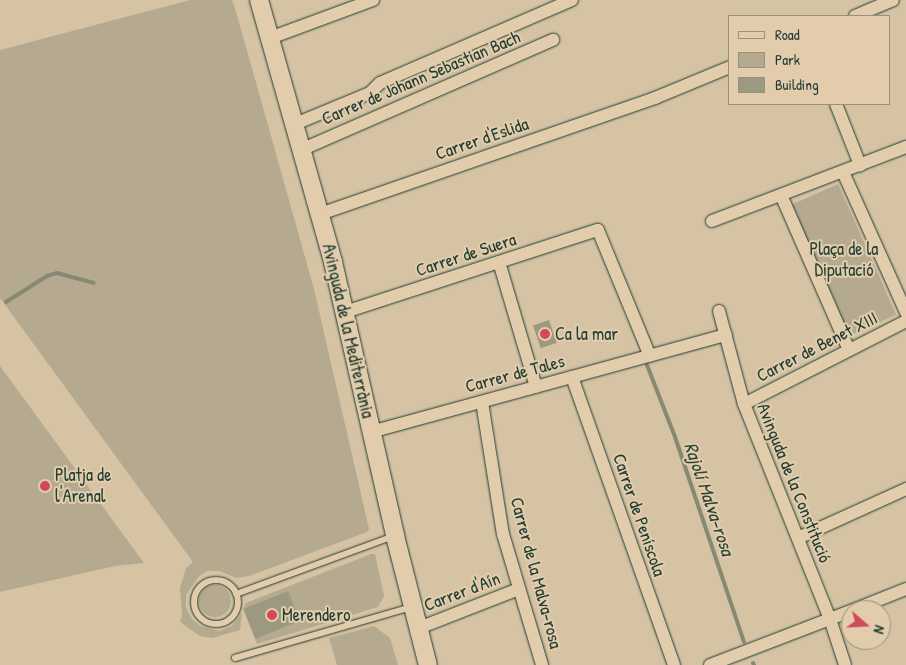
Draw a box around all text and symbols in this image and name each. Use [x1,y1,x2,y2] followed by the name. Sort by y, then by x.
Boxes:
[728,15,891,105] legend
[775,24,800,45] text: Road
[319,26,523,130] street label: Carrer de Johann Sebastian Bach
[775,49,800,70] text: Park
[775,74,819,95] text: Building
[433,113,531,165] street label: Carrer d'Eslida
[413,229,519,281] street label: Carrer de Suera
[810,239,878,282] park label: Plaça de la Diputació
[317,242,379,420] street label: Avinguda de la Mediterrània
[753,307,881,387] street label: Carrer de Benet XIII
[555,323,618,345] place label: Ca la mar
[539,328,551,340] marker: Ca la mar
[463,350,567,398] street label: Carrer de Tales
[752,400,836,566] street label: Avinguda de la Constitució
[679,439,739,559] water label: Rajolí Malva-rosa
[608,451,670,579] street label: Carrer de Peníscola
[55,465,111,508] place label: Platja de l'Arenal
[39,480,51,492] marker: Platja de l'Arenal
[505,495,567,651] street label: Carrer de la Malva-rosa
[421,568,503,616] street label: Carrer d'Aín
[841,600,891,650] north arrow
[282,604,350,626] place label: Merendero
[266,609,278,621] marker: Merendero
[870,623,890,636] text: N

